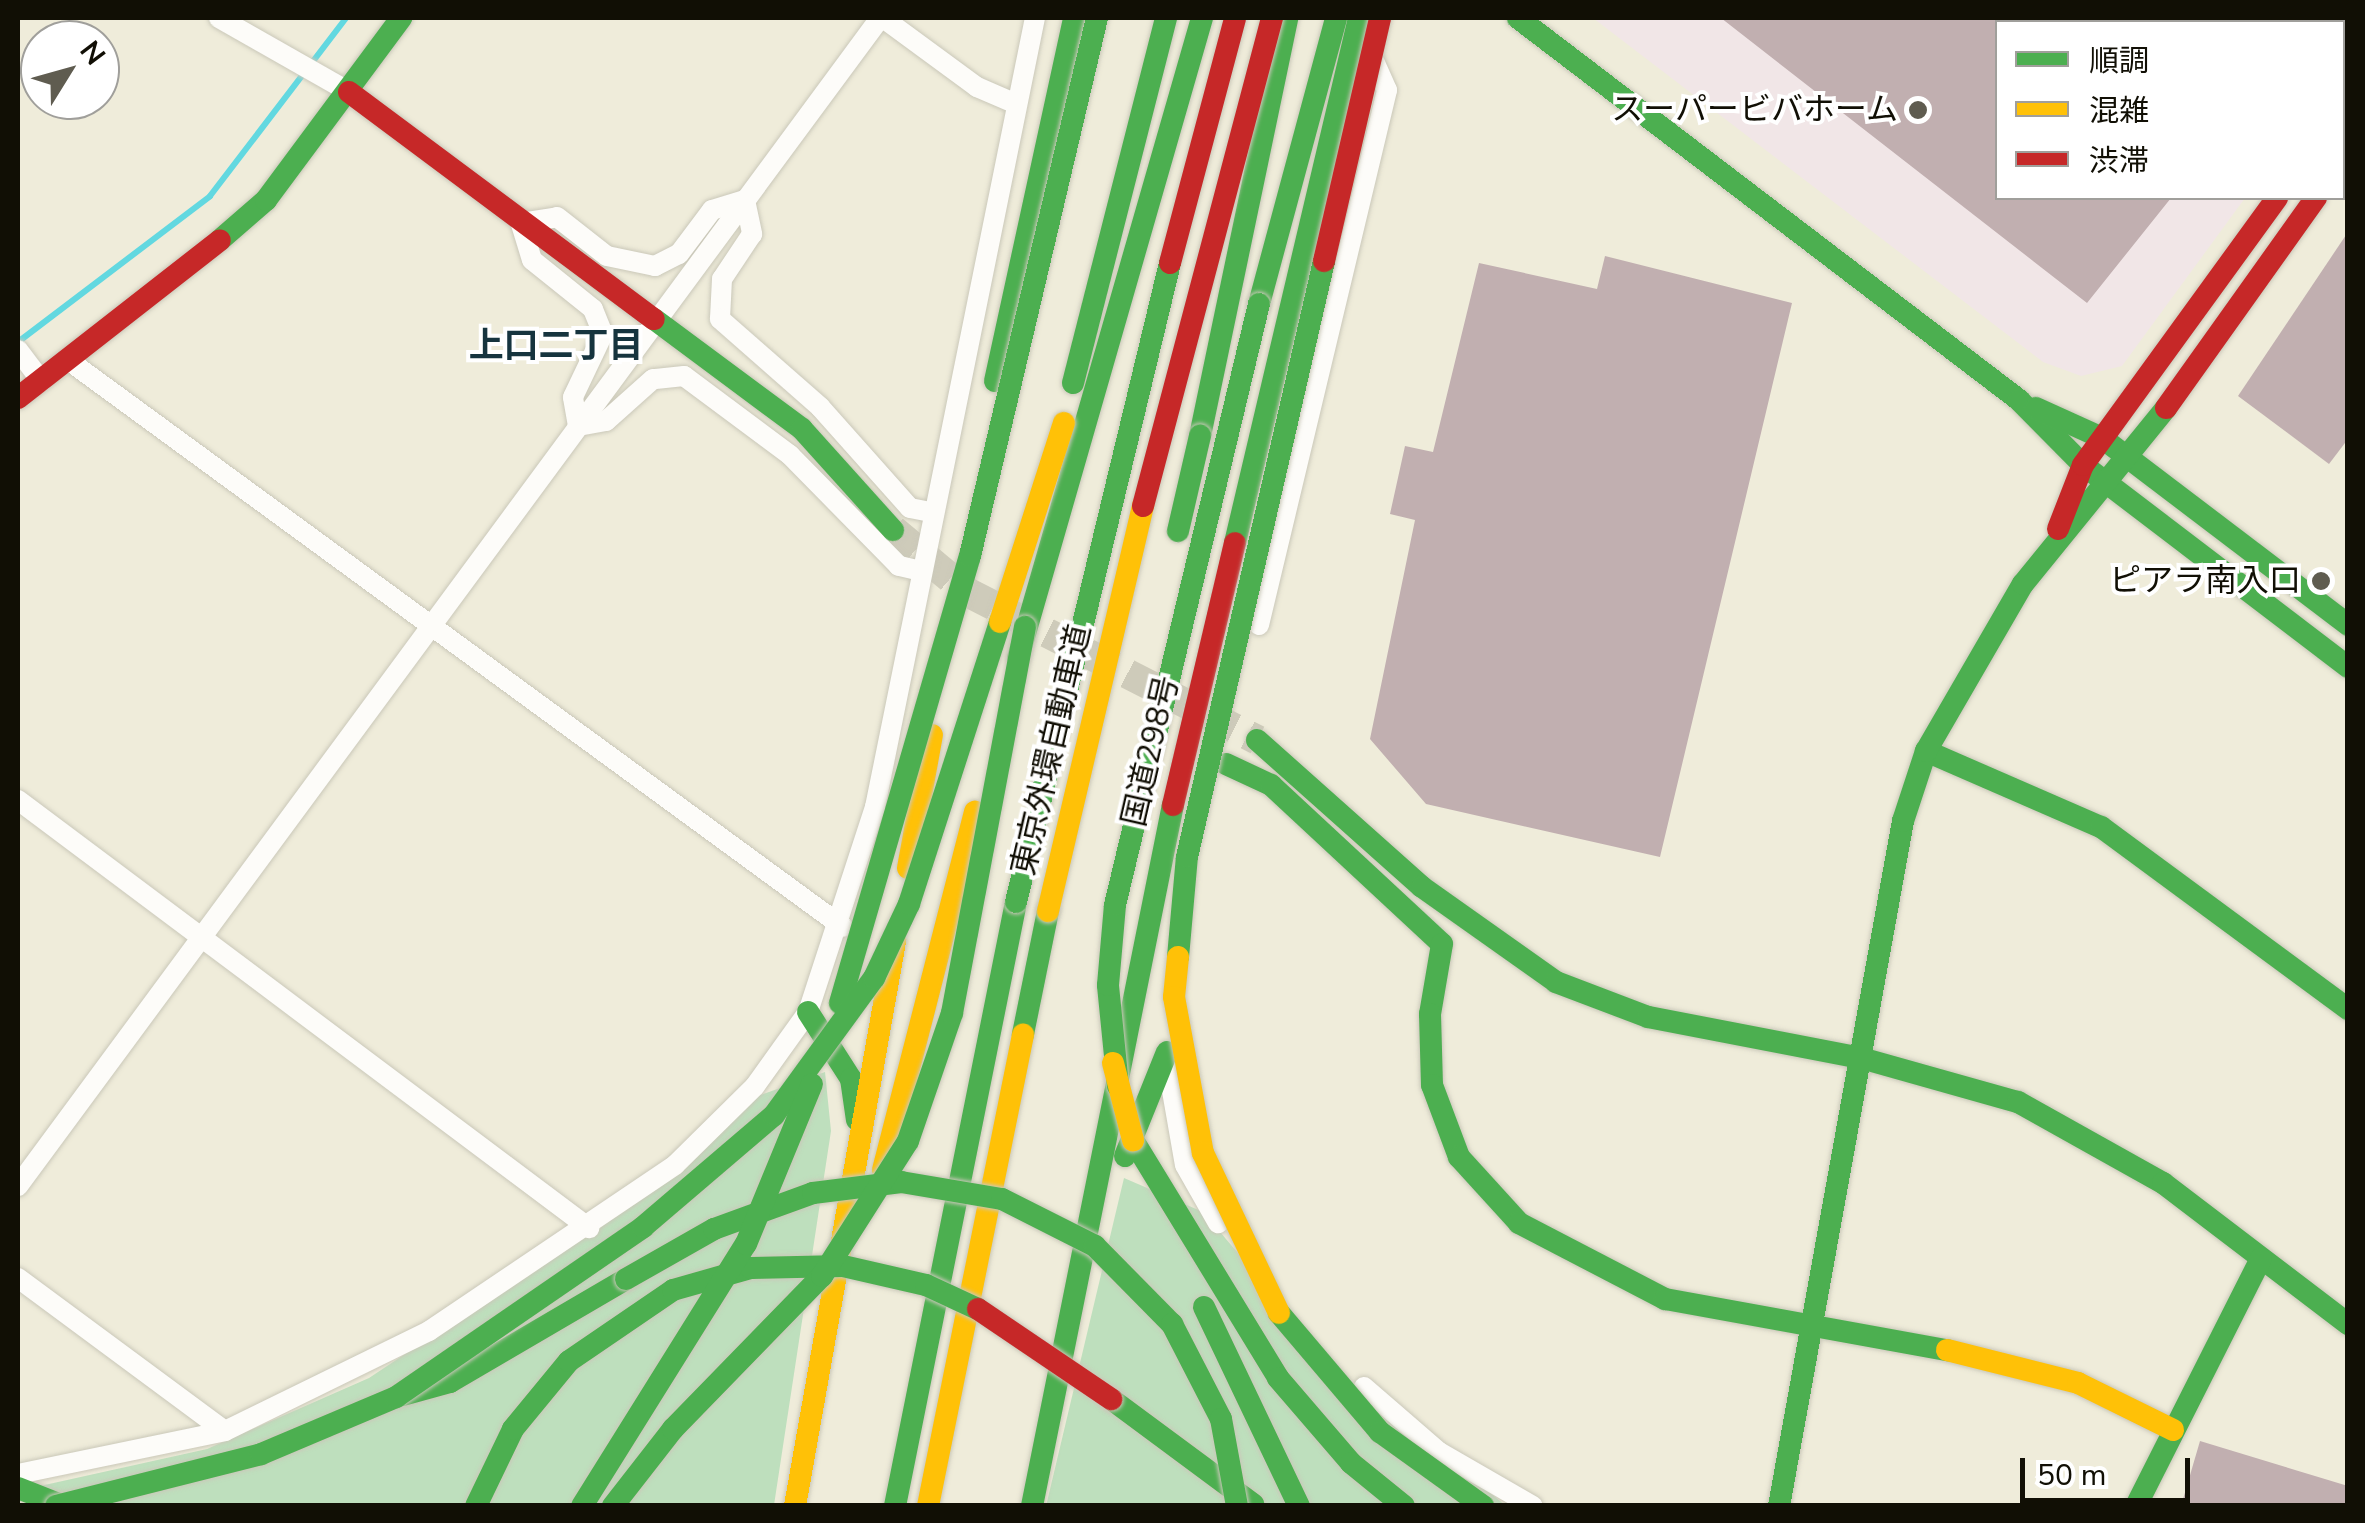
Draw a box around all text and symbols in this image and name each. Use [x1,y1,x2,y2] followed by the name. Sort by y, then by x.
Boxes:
[20,20,120,120] north arrow
[1995,20,2345,200] legend
[71,33,114,73] text: N
[2089,41,2149,82] text: 順調
[1610,91,1898,129] place label: スーパービバホーム
[2089,91,2149,132] text: 混雑
[1907,99,1929,121] marker: スーパービバホーム
[2089,141,2149,182] text: 渋滞
[469,325,643,367] district label: 上口二丁目
[2109,562,2301,600] place label: ピアラ南入口
[2310,570,2332,592] marker: ピアラ南入口
[1004,621,1100,879] street label: 東京外環自動車道
[1115,672,1187,830] street label: 国道298号
[2025,1438,2195,1500] scale bar
[2037,1455,2106,1496] text: 50 m

